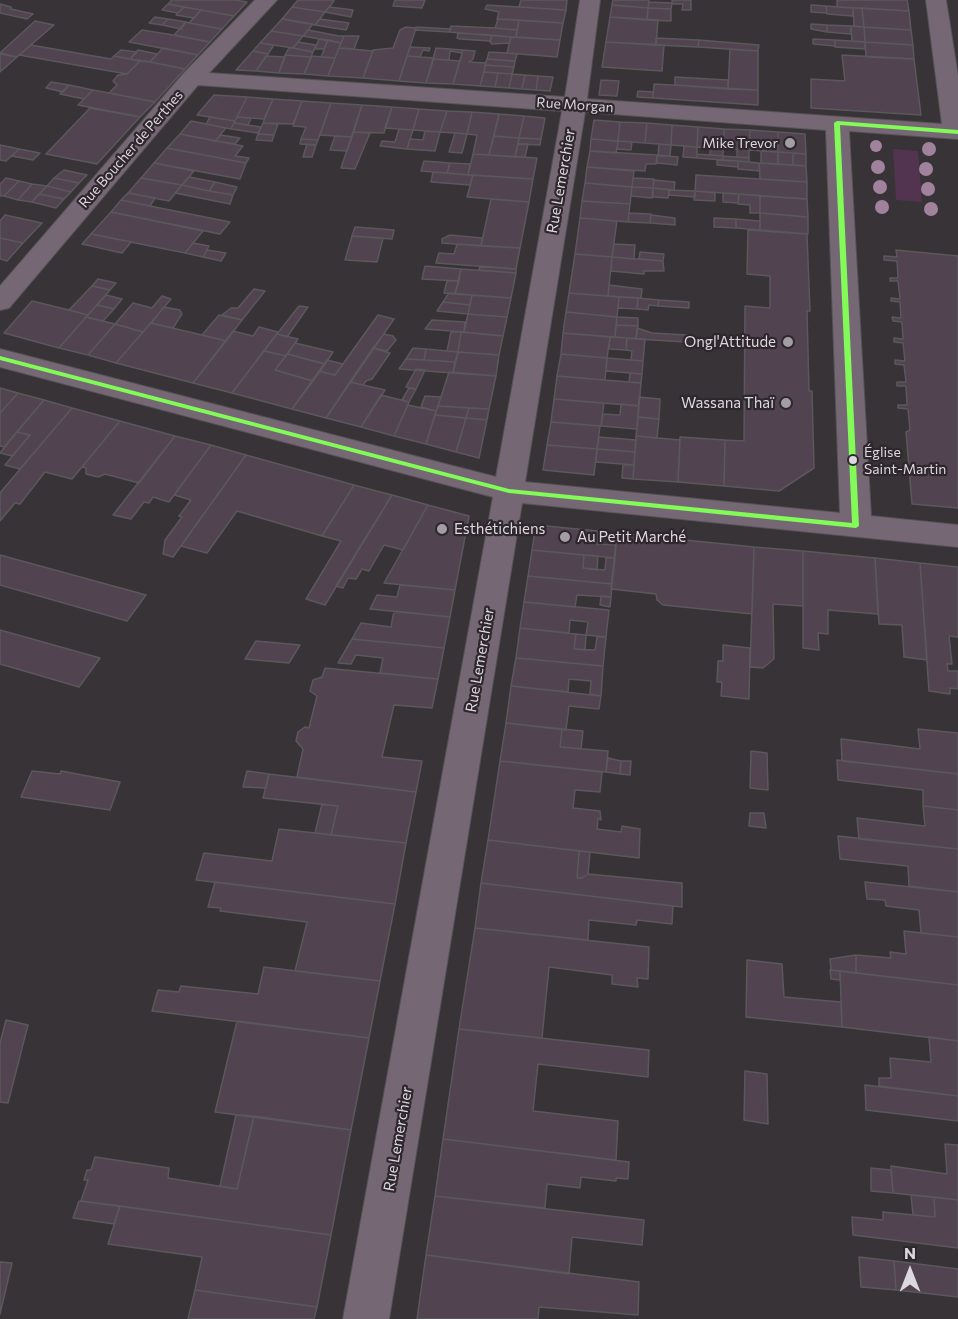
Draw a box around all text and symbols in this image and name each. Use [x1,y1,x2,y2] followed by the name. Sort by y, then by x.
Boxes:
[75,87,187,211] street label: Rue Boucher de Perthes
[536,94,614,116] street label: Rue Morgan
[543,127,579,235] street label: Rue Lemerchier
[702,135,778,151] place label: Mike Trevor
[783,136,797,150] marker: Mike Trevor
[684,333,776,351] place label: Ongl'Attitude
[781,335,795,349] marker: Ongl'Attitude
[681,394,774,412] place label: Wassana Thaï
[779,396,793,410] marker: Wassana Thaï
[864,444,946,476] place label: Église Saint-Martin
[847,454,859,466] marker: Église Saint-Martin
[454,520,545,538] place label: Esthétichiens
[435,522,449,536] marker: Esthétichiens
[577,528,686,546] place label: Au Petit Marché
[558,530,572,544] marker: Au Petit Marché
[462,606,498,714] street label: Rue Lemerchier
[380,1085,416,1193] street label: Rue Lemerchier
[880,1241,940,1301] north arrow
[904,1243,916,1262] text: N

